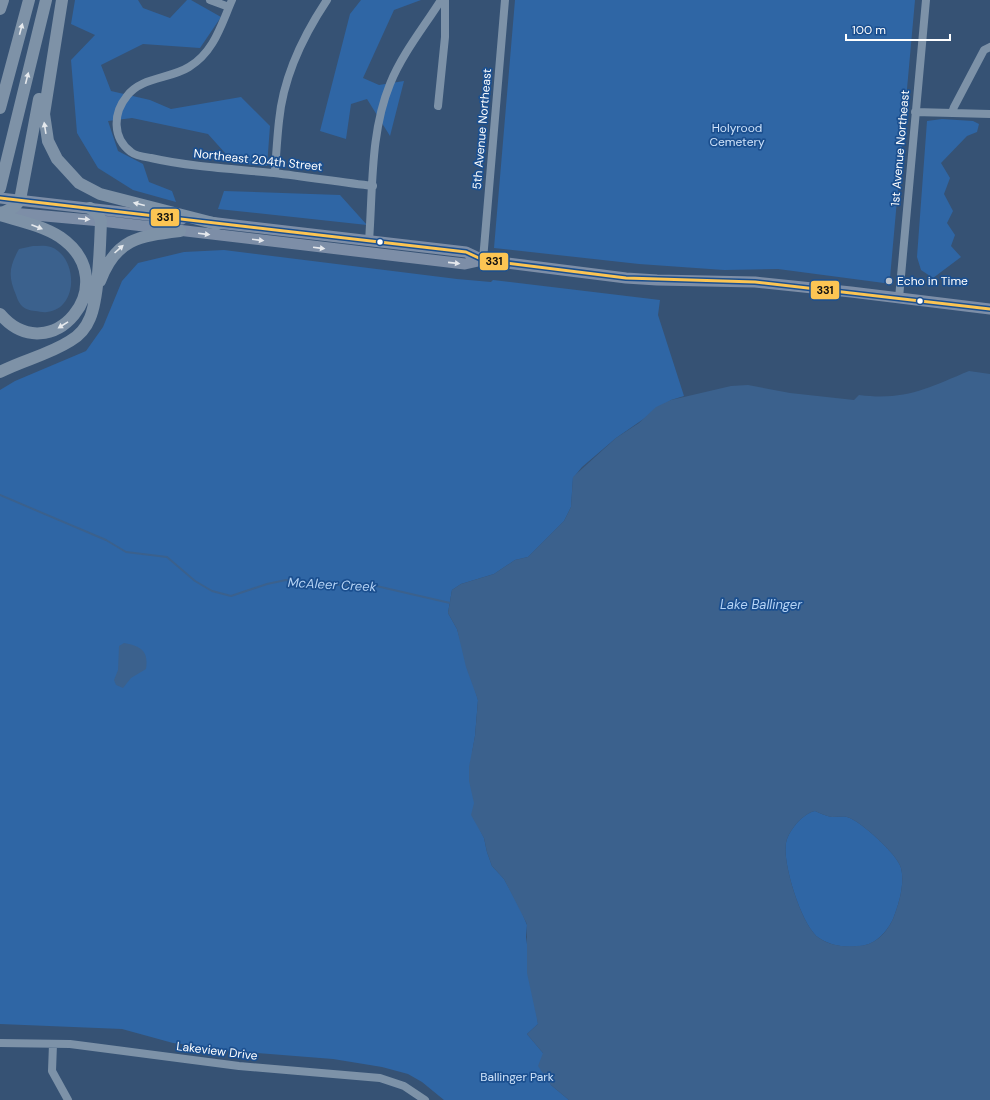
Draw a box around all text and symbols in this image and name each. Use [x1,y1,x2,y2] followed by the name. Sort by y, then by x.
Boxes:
[846,16,950,42] scale bar
[852,22,886,38] text: 100 m
[18,23,24,35] one-way arrow
[469,68,495,190] street label: 5th Avenue Northeast
[25,72,31,84] one-way arrow
[887,89,913,207] street label: 1st Avenue Northeast
[709,120,765,150] park label: Holyrood Cemetery
[42,122,48,134] one-way arrow
[193,145,324,175] street label: Northeast 204th Street
[133,201,145,207] one-way arrow
[150,208,180,227] line badge: 331
[156,210,174,224] text: 331
[78,216,90,223] one-way arrow
[31,224,43,230] one-way arrow
[198,231,210,237] one-way arrow
[252,237,264,243] one-way arrow
[375,237,385,247] unlabelled marker
[313,244,325,251] one-way arrow
[115,245,124,254] one-way arrow
[479,252,509,271] line badge: 331
[485,254,503,268] text: 331
[448,259,460,266] one-way arrow
[897,273,968,289] place label: Echo in Time
[884,276,894,286] marker: Echo in Time
[810,280,840,300] line badge: 331
[816,283,834,297] text: 331
[915,296,925,306] unlabelled marker
[57,321,69,328] one-way arrow
[287,574,377,595] water label: McAleer Creek
[720,596,803,613] water label: Lake Ballinger
[176,1038,259,1064] street label: Lakeview Drive
[480,1069,554,1085] park label: Ballinger Park

